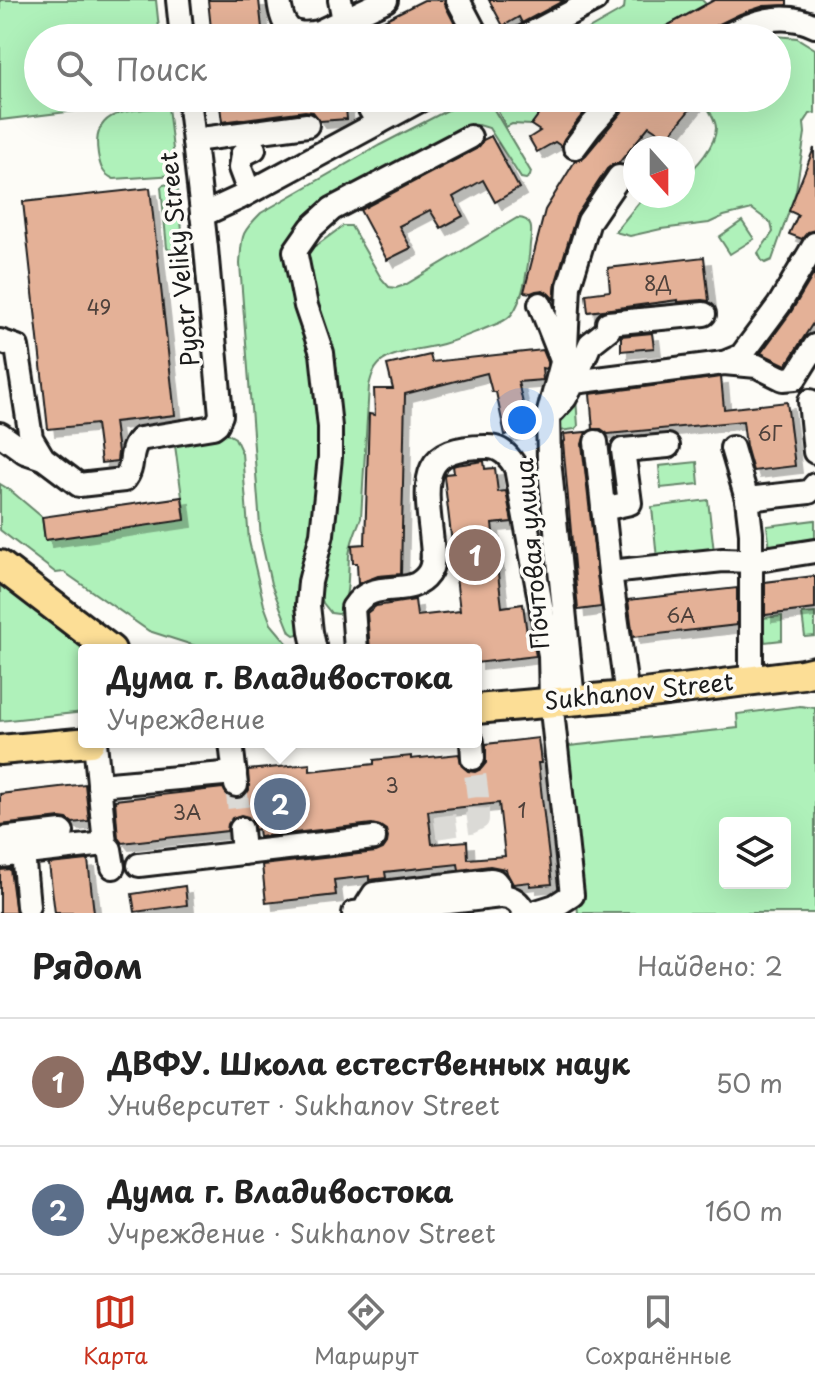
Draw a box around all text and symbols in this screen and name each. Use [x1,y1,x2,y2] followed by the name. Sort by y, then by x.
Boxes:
[24,24,791,112] search box
[52,46,96,90] icon: search
[116,46,207,91] text: Поиск
[623,136,695,208] north arrow
[149,150,207,368] street label: Pyotr Veliky Street
[644,268,672,298] house number: 8Д
[87,292,111,322] house number: 49
[502,400,542,440] your location
[758,418,783,448] house number: 6Г
[505,457,557,651] street label: Почтовая улица
[449,525,501,585] pin: 1
[666,600,696,630] house number: 6А
[78,644,482,748] popup
[107,654,453,699] text: Дума г. Владивостока
[542,662,735,718] street label: Sukhanov Street
[107,699,265,738] text: Учреждение
[385,770,399,800] house number: 3
[254,774,306,834] pin: 2
[518,795,526,825] house number: 1
[173,797,201,827] house number: 3А
[719,817,791,889] map controls
[719,817,791,889] button: layers
[32,939,143,991] text: Рядом
[637,946,783,985] text: Найдено: 2
[108,1040,630,1085] text: ДВФУ. Школа естественных наук
[52,1063,64,1102] text: 1
[716,1063,783,1102] text: 50 m
[108,1085,500,1124] text: Университет · Sukhanov Street
[108,1168,453,1213] text: Дума г. Владивостока
[49,1191,67,1230] text: 2
[705,1191,783,1230] text: 160 m
[108,1213,496,1252] text: Учреждение · Sukhanov Street
[83,1290,148,1371] tab: Карта
[314,1290,418,1371] tab: Маршрут
[585,1290,732,1371] tab: Сохранённые

